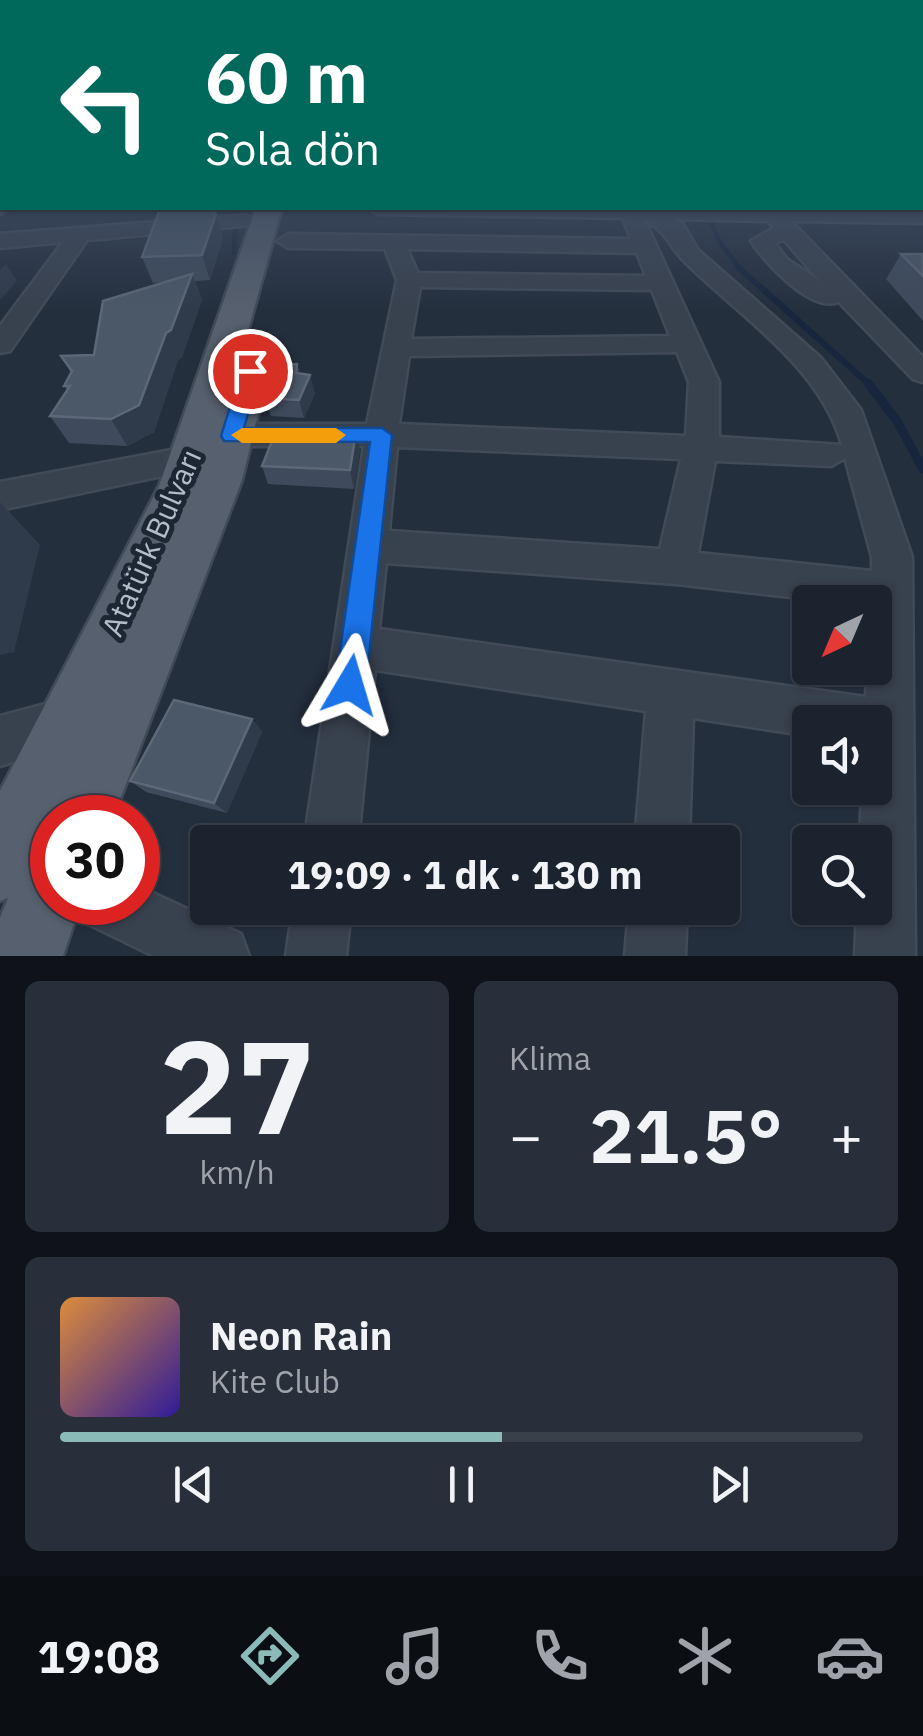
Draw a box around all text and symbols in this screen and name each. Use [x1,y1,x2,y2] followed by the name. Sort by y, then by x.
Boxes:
[205,31,368,122] text: 60 m
[40,40,170,170] icon: left
[205,119,380,177] text: Sola dön
[208,329,293,414] pin
[223,344,278,399] icon: arrive
[92,443,209,642] street label: Atatürk Bulvarı
[792,585,892,685] north arrow
[792,585,892,925] map controls
[298,633,402,737] position arrow
[792,705,892,805] button: sound
[30,795,160,925] speed limit sign: 30
[792,825,892,925] button: search
[288,850,642,899] text: 19:09 · 1 dk · 130 m
[159,1001,315,1170] text: 27
[509,1037,591,1079] text: Klima
[589,1086,783,1184] text: 21.5°
[509,1100,542,1171] text: −
[830,1100,863,1171] text: +
[199,1151,275,1193] text: km/h
[210,1311,392,1360] text: Neon Rain
[210,1360,340,1402] text: Kite Club
[166,1457,221,1512] icon: previous
[434,1457,489,1512] icon: pause
[702,1457,757,1512] icon: next
[235,1621,305,1691] icon: directions
[380,1621,450,1691] icon: music
[525,1621,595,1691] icon: phone
[670,1621,740,1691] icon: climate
[815,1621,885,1691] icon: car
[38,1627,160,1685] text: 19:08

